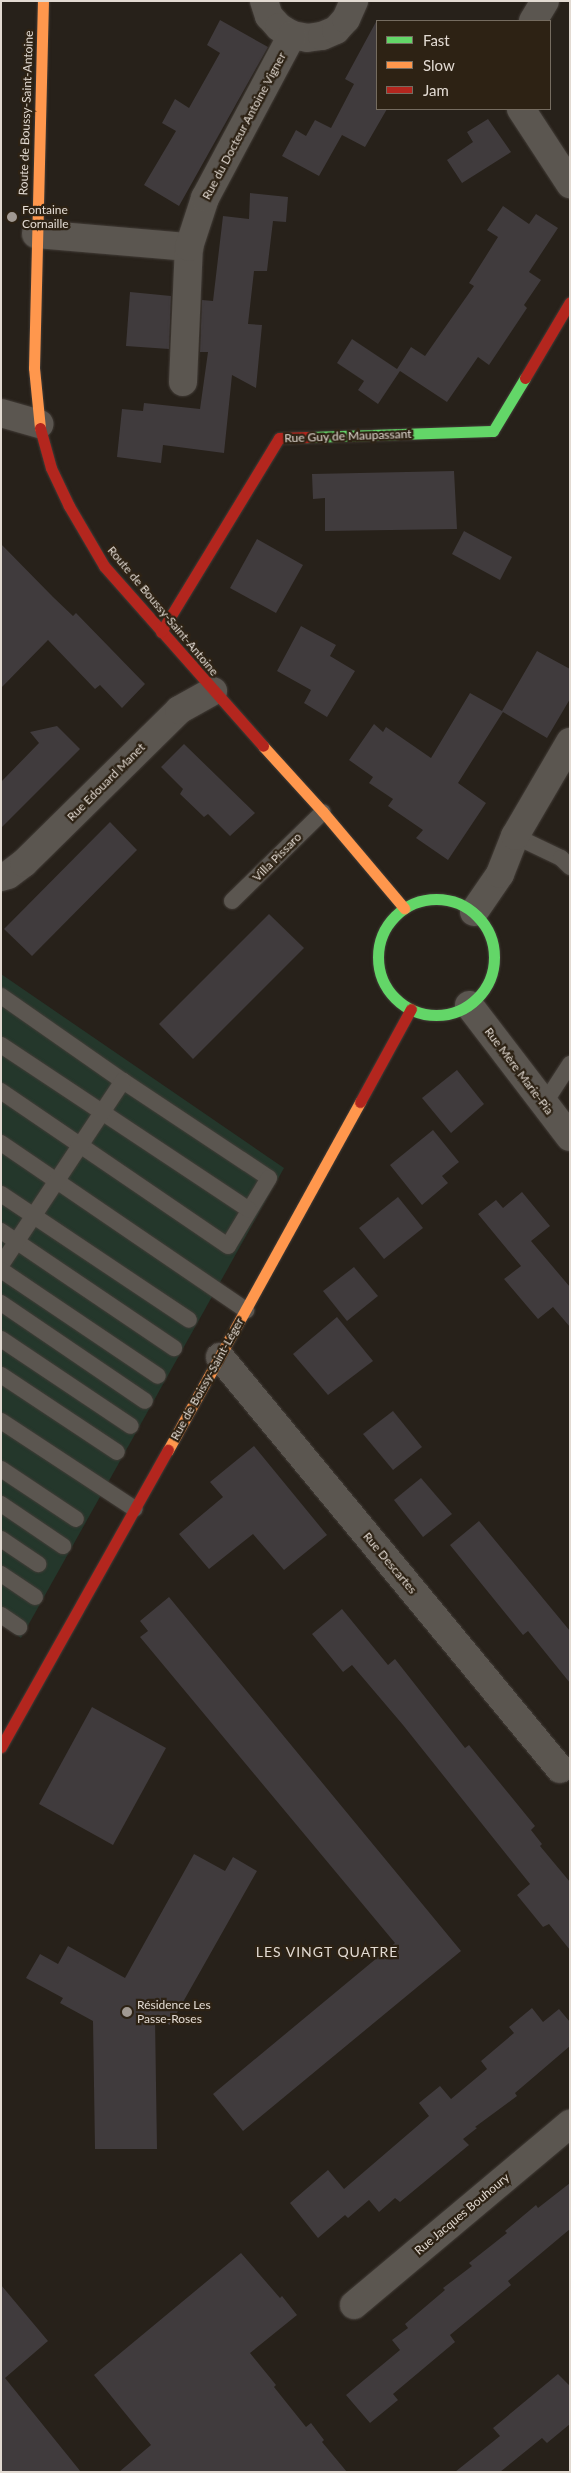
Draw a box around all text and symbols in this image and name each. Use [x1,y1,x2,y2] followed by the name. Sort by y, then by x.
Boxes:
[376,20,551,110] legend
[16,30,36,196] street label: Route de Boussy-Saint-Antoine
[423,31,450,49] text: Fast
[199,50,289,202] street label: Rue du Docteur Antoine Vigner
[423,56,455,74] text: Slow
[423,81,449,99] text: Jam
[22,203,69,231] place label: Fontaine Cornaille
[6,211,18,223] marker: Fontaine Cornaille
[284,427,412,445] street label: Rue Guy de Maupassant
[104,543,222,679] street label: Route de Boussy-Saint-Antoine
[64,740,148,824] street label: Rue Edouard Manet
[250,830,304,884] street label: Villa Pissaro
[482,1025,556,1117] street label: Rue Mère Marie-Pia
[167,1315,247,1443] street label: Rue de Boissy-Saint-Léger
[360,1529,420,1597] street label: Rue Descartes
[253,1944,401,1960] district label: LES VINGT QUATRE
[137,1998,211,2026] place label: Résidence Les Passe-Roses
[121,2006,133,2018] marker: Résidence Les Passe-Roses
[412,2170,512,2258] street label: Rue Jacques Bouhoury

